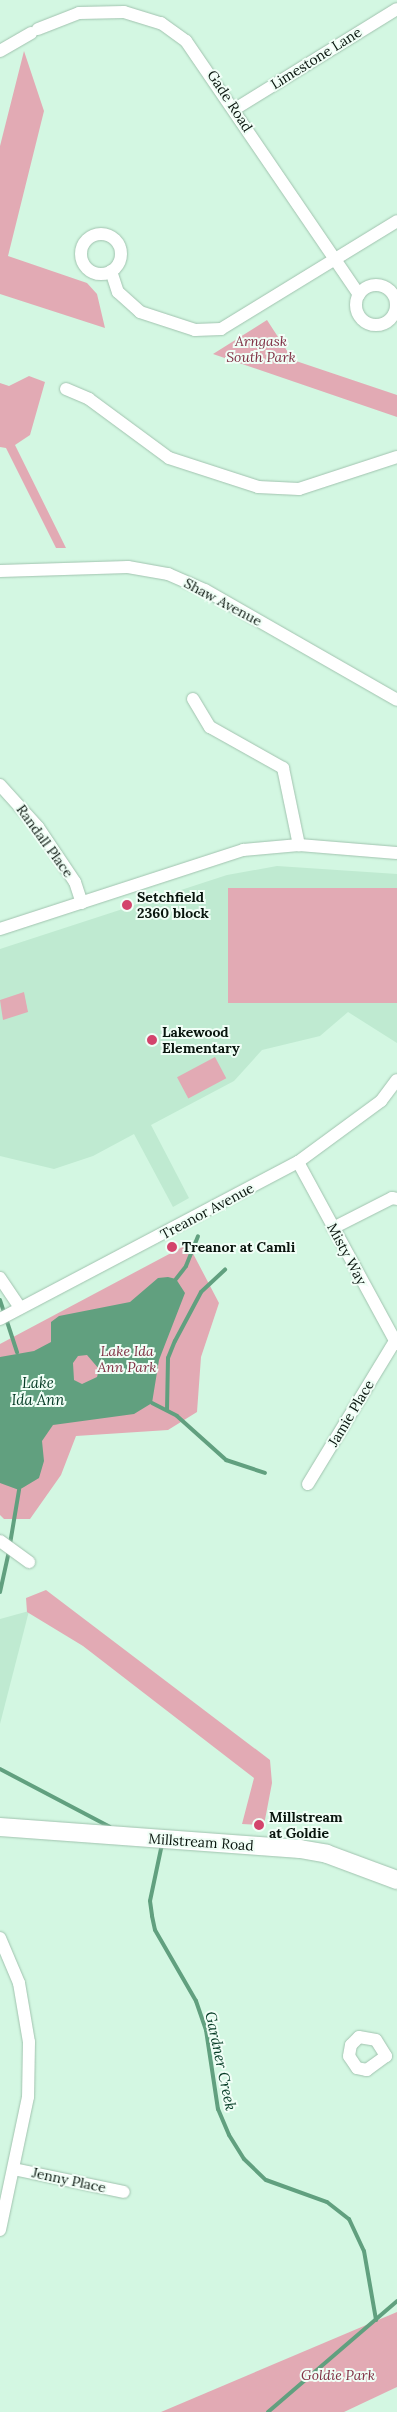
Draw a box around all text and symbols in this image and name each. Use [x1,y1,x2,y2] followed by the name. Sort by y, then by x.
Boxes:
[268,23,364,93] street label: Limestone Lane
[204,67,256,135] street label: Gade Road
[226,333,296,366] park label: Arngask South Park
[181,574,265,630] street label: Shaw Avenue
[13,801,77,881] street label: Randall Place
[137,889,209,922] place label: Setchfield 2360 block
[121,899,133,911] marker: Setchfield 2360 block
[162,1024,240,1056] place label: Lakewood Elementary
[146,1034,158,1046] marker: Lakewood Elementary
[157,1179,257,1243] street label: Treanor Avenue
[324,1220,370,1288] street label: Misty Way
[182,1239,295,1255] place label: Treanor at Camli
[166,1241,178,1253] marker: Treanor at Camli
[98,1343,156,1375] park label: Lake Ida Ann Park
[12,1373,64,1408] water label: Lake Ida Ann
[325,1377,377,1449] street label: Jamie Place
[269,1809,343,1841] place label: Millstream at Goldie
[253,1819,265,1831] marker: Millstream at Goldie
[148,1830,254,1854] street label: Millstream Road
[202,2010,240,2112] water label: Gardner Creek
[31,2164,107,2196] street label: Jenny Place
[301,2367,375,2383] park label: Goldie Park

